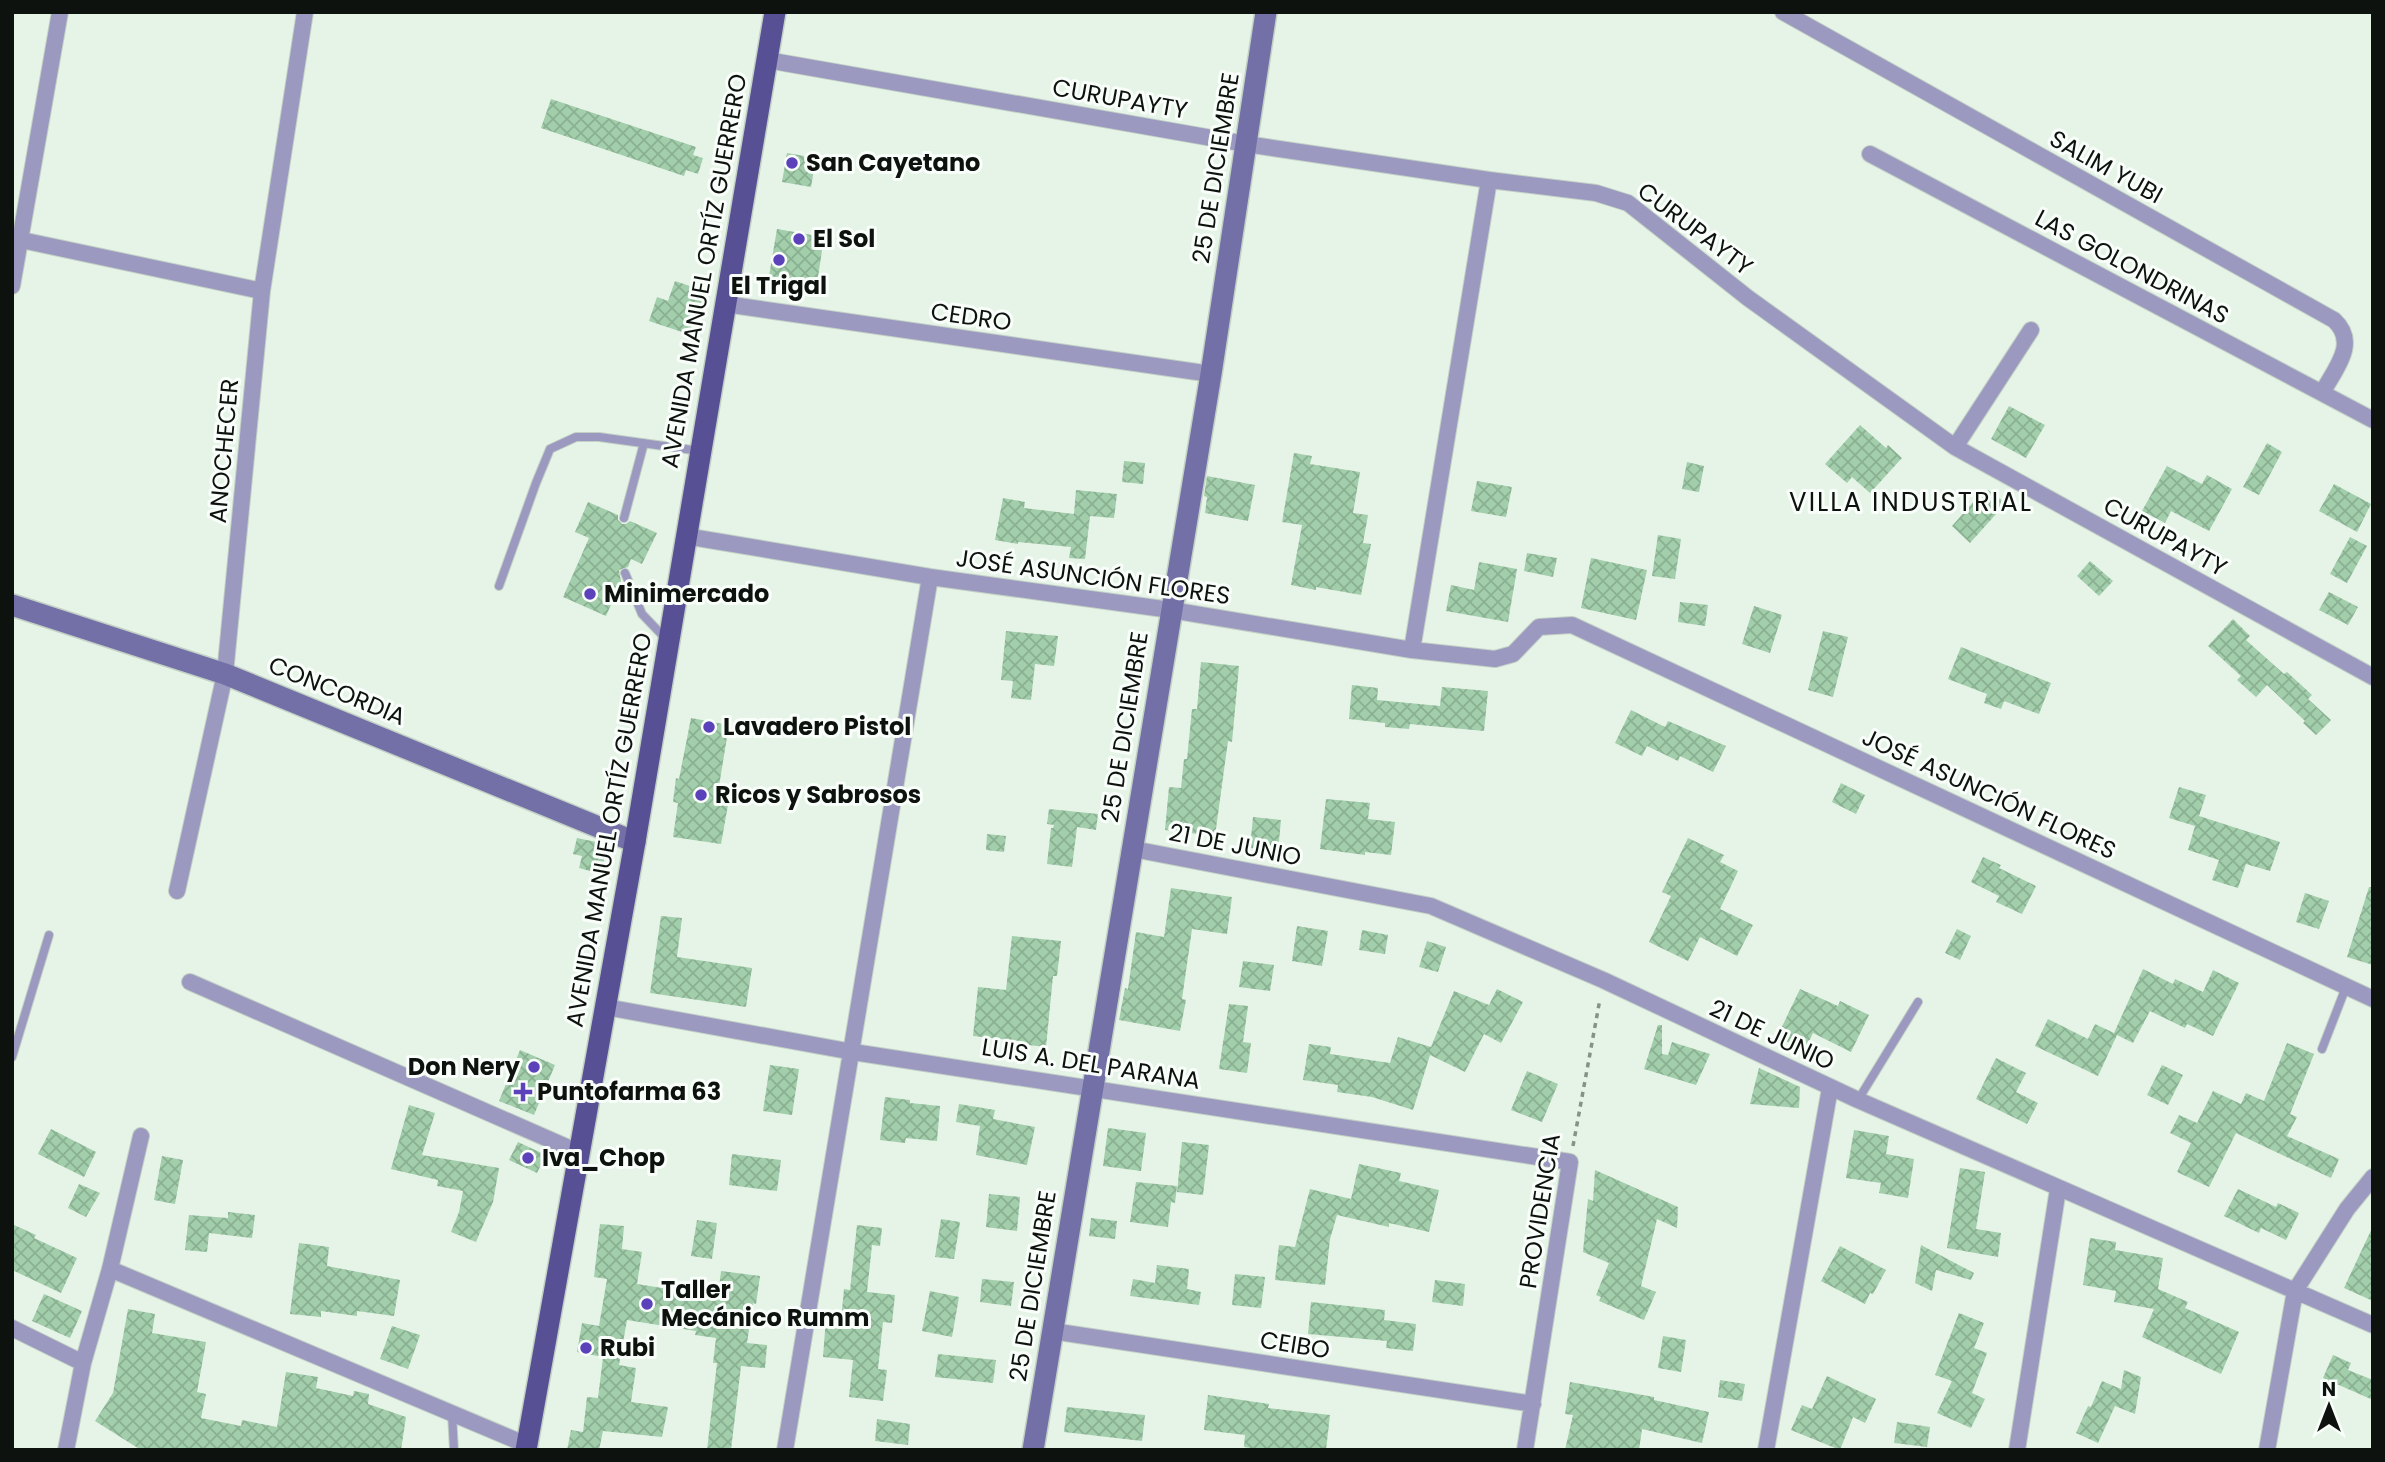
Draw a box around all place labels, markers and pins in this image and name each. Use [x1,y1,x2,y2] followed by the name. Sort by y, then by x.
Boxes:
[806,146,980,179] place label: San Cayetano
[784,155,800,171] marker: San Cayetano
[813,222,875,255] place label: El Sol
[791,231,807,247] marker: El Sol
[771,252,787,268] marker: El Trigal
[731,269,827,302] place label: El Trigal
[604,577,769,610] place label: Minimercado
[582,586,598,602] marker: Minimercado
[723,710,911,743] place label: Lavadero Pistol
[701,719,717,735] marker: Lavadero Pistol
[715,778,921,811] place label: Ricos y Sabrosos
[693,787,709,803] marker: Ricos y Sabrosos
[408,1050,521,1083] place label: Don Nery
[526,1059,542,1075] marker: Don Nery
[537,1075,721,1108] place label: Puntofarma 63
[515,1084,531,1100] marker: Puntofarma 63
[542,1141,665,1174] place label: Iva_Chop
[520,1150,536,1166] marker: Iva_Chop
[661,1273,869,1334] place label: Taller Mecánico Rumm
[639,1296,655,1312] marker: Taller Mecánico Rumm
[600,1331,655,1364] place label: Rubi
[578,1340,594,1356] marker: Rubi

